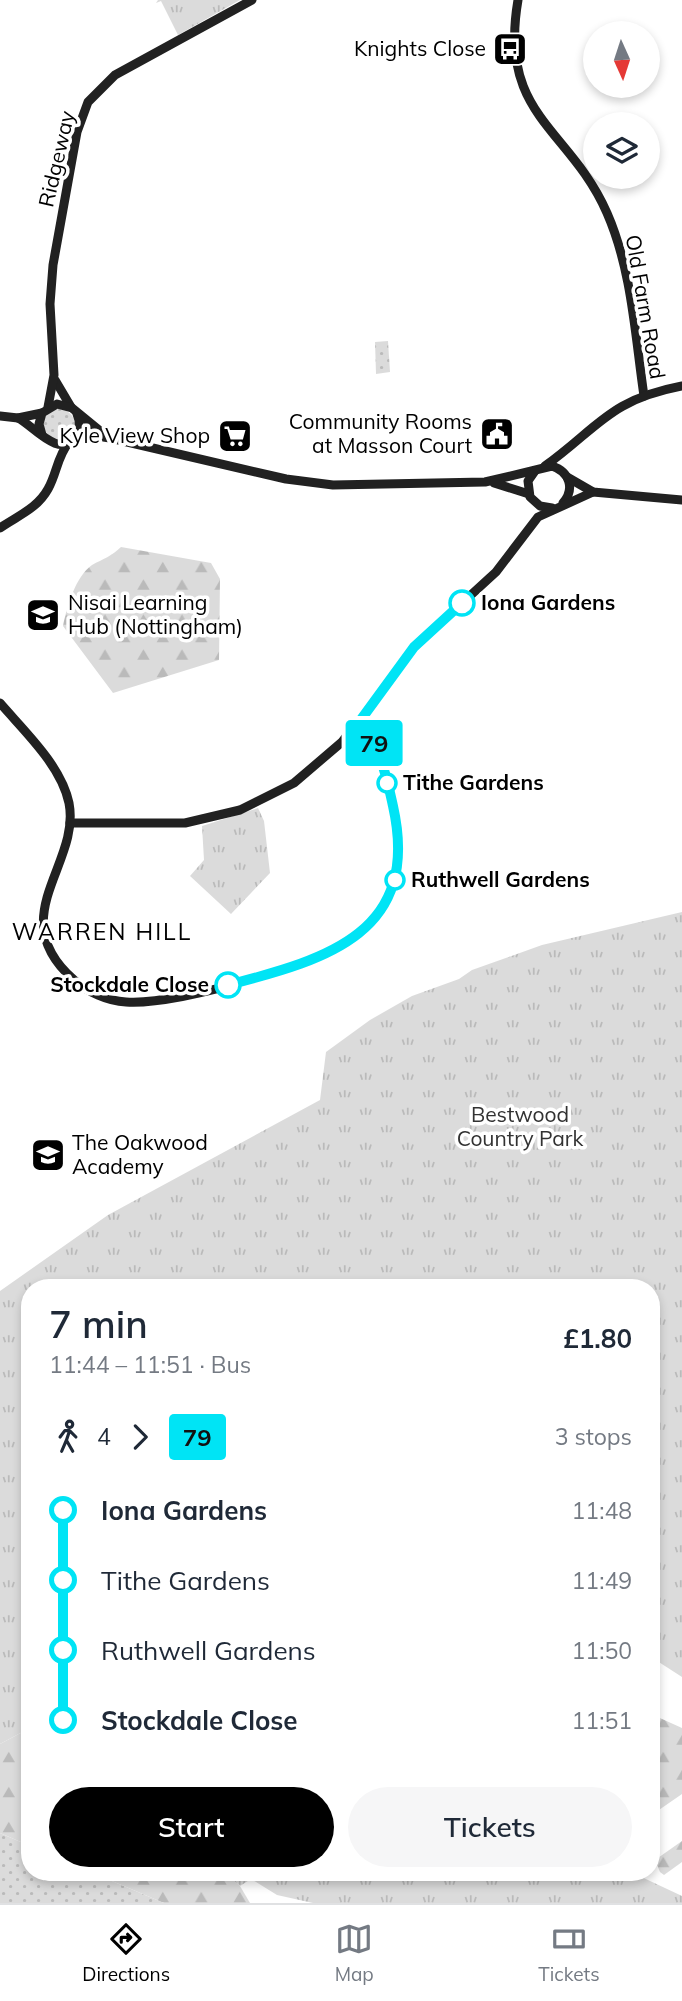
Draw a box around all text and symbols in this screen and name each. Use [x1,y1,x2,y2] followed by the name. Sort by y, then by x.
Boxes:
[583,21,660,98] north arrow
[583,21,660,189] map controls
[491,30,529,68] bus stop icon: Knights Close
[354,35,486,61] place label: Knights Close
[32,108,80,209] street label: Ridgeway
[583,112,660,189] button: layers
[620,233,671,381] street label: Old Farm Road
[289,408,472,458] place label: Community Rooms at Masson Court
[478,415,516,453] public building icon: Community Rooms at Masson Court
[216,417,254,455] supermarket icon: Kyle View Shop
[60,422,210,448] place label: Kyle View Shop
[68,589,243,639] place label: Nisai Learning Hub (Nottingham)
[481,589,615,615] place label: Iona Gardens
[449,590,475,616] marker: Iona Gardens
[24,596,62,634] school or university icon: Nisai Learning Hub (Nottingham)
[342,720,406,766] line badge: 79
[360,728,388,758] text: 79
[403,769,544,795] place label: Tithe Gardens
[377,773,397,793] marker: Tithe Gardens
[411,866,590,892] place label: Ruthwell Gardens
[385,870,405,890] marker: Ruthwell Gardens
[12,917,192,946] district label: WARREN HILL
[50,971,209,997] place label: Stockdale Close
[215,972,241,998] marker: Stockdale Close
[457,1101,583,1151] park label: Bestwood Country Park
[72,1129,208,1179] place label: The Oakwood Academy
[29,1136,67,1174] school or university icon: The Oakwood Academy
[49,1300,148,1348] text: 7 min
[563,1322,632,1355] text: £1.80
[49,1350,251,1379] text: 11:44 – 11:51 · Bus
[49,1418,87,1456] icon: walk
[121,1418,159,1456] icon: forward
[97,1422,111,1451] text: 4
[183,1422,212,1452] text: 79
[555,1422,632,1451] text: 3 stops
[101,1494,267,1527] text: Iona Gardens
[572,1496,632,1525] text: 11:48
[101,1564,270,1597] text: Tithe Gardens
[572,1566,632,1595] text: 11:49
[101,1634,316,1667] text: Ruthwell Gardens
[572,1636,632,1665] text: 11:50
[101,1704,298,1737] text: Stockdale Close
[572,1706,632,1735] text: 11:51
[49,1787,334,1867] button: Start
[348,1787,632,1867] button: Tickets
[82,1920,170,1986] tab: Directions
[335,1920,374,1986] tab: Map
[538,1920,600,1986] tab: Tickets

